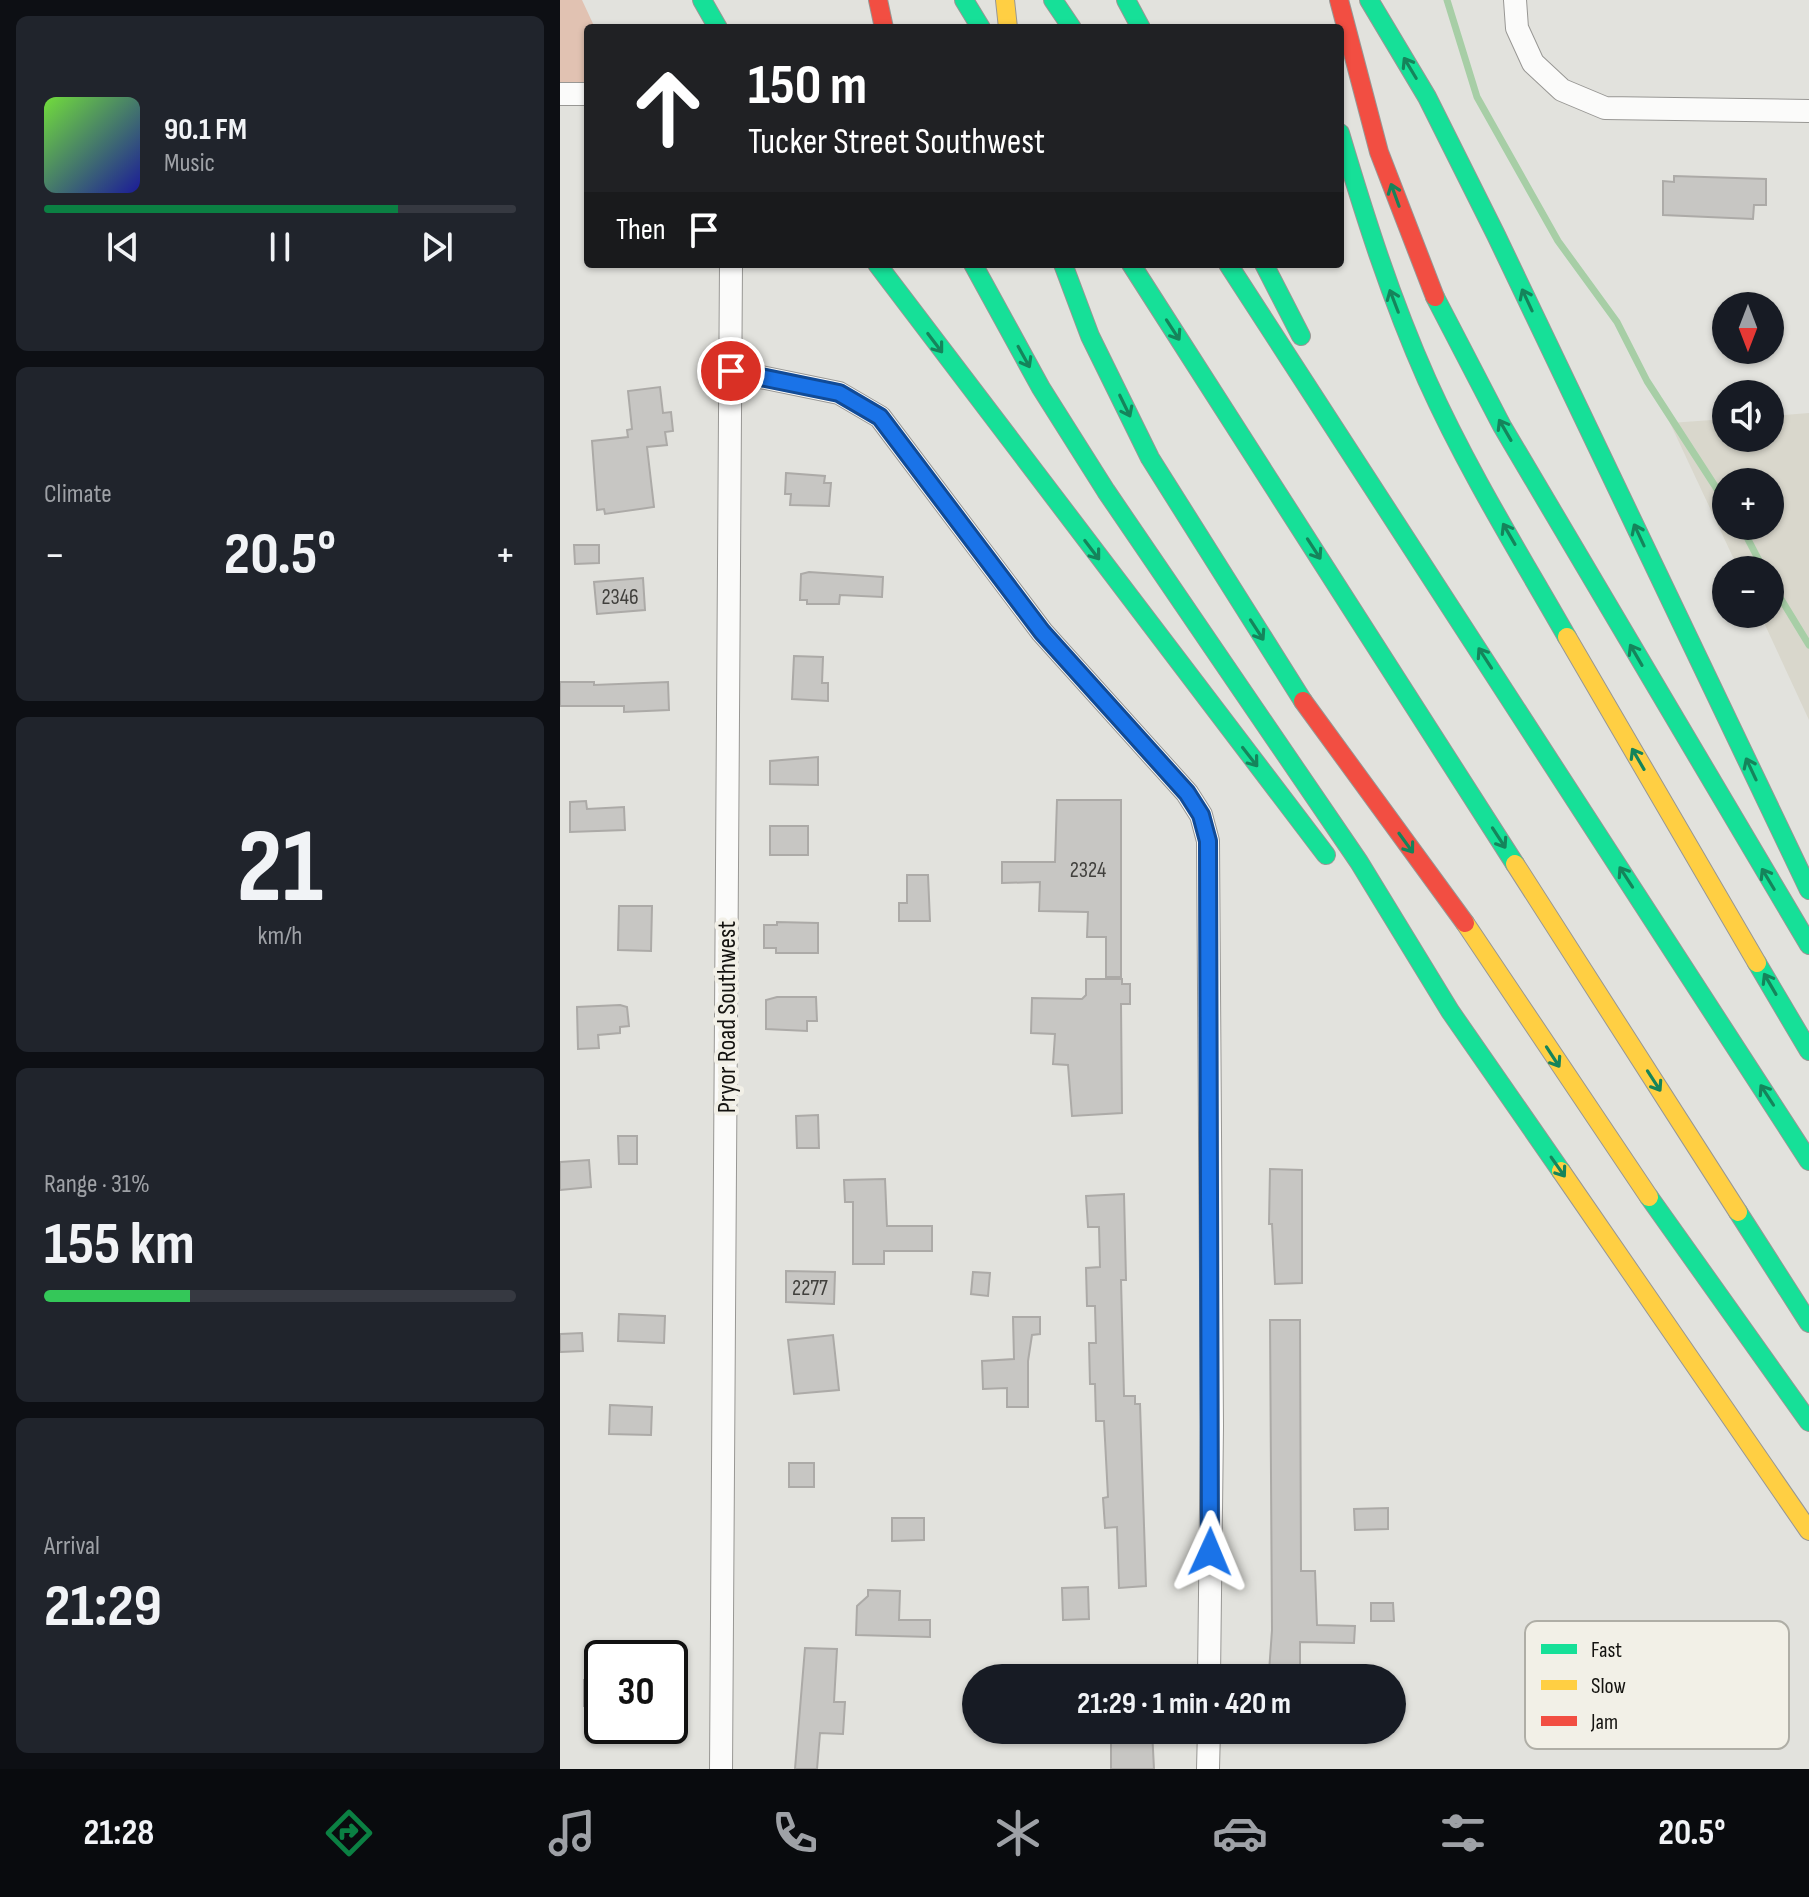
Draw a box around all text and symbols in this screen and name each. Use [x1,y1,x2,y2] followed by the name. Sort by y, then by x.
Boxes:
[748,53,867,120] text: 150 m
[616,56,720,160] icon: ahead
[1402,57,1418,80] one-way arrow
[164,112,247,148] text: 90.1 FM
[748,121,1045,164] text: Tucker Street Southwest
[164,148,215,179] text: Music
[1387,183,1401,208] one-way arrow
[682,208,726,252] icon: arrive
[616,212,666,248] text: Then
[101,225,145,269] icon: previous
[258,225,302,269] icon: pause
[415,225,459,269] icon: next
[1385,289,1400,314] one-way arrow
[1519,289,1534,313] one-way arrow
[1712,292,1784,364] north arrow
[1712,292,1784,628] map controls
[1165,318,1182,340] one-way arrow
[927,332,944,353] one-way arrow
[697,337,765,405] pin
[1016,345,1032,368] one-way arrow
[709,349,753,393] icon: arrive
[1712,380,1784,452] button: sound
[1118,394,1133,418] one-way arrow
[1497,419,1512,443] one-way arrow
[1712,468,1784,540] button: +
[44,479,112,510] text: Climate
[224,519,336,591] text: 20.5°
[1501,523,1517,546] one-way arrow
[1631,523,1646,547] one-way arrow
[44,529,66,582] text: −
[494,529,516,582] text: +
[1305,537,1322,559] one-way arrow
[1084,539,1101,560] one-way arrow
[1712,556,1784,628] button: −
[601,584,639,611] house number: 2346
[1249,618,1265,641] one-way arrow
[1628,644,1644,667] one-way arrow
[1477,647,1493,670] one-way arrow
[1241,746,1258,767] one-way arrow
[1630,748,1645,772] one-way arrow
[1743,758,1758,782] one-way arrow
[237,806,323,931] text: 21
[1492,826,1508,849] one-way arrow
[1398,831,1415,853] one-way arrow
[1070,857,1106,884] house number: 2324
[1618,866,1635,888] one-way arrow
[1760,868,1777,890] one-way arrow
[258,921,302,952] text: km/h
[712,921,743,1113] street label: Pryor Road Southwest
[1761,973,1777,996] one-way arrow
[1545,1045,1561,1068] one-way arrow
[1647,1069,1663,1092] one-way arrow
[1758,1084,1774,1107] one-way arrow
[1550,1155,1566,1177] one-way arrow
[44,1169,150,1200] text: Range · 31%
[44,1209,195,1281] text: 155 km
[792,1275,828,1302] house number: 2277
[1168,1510,1252,1594] position arrow
[44,1531,100,1562] text: Arrival
[44,1571,162,1643] text: 21:29
[1525,1621,1789,1749] legend
[1591,1637,1622,1664] text: Fast
[584,1640,688,1744] speed limit sign: 30
[1591,1673,1626,1700] text: Slow
[1077,1686,1291,1722] text: 21:29 · 1 min · 420 m
[1590,1709,1618,1736] text: Jam
[321,1805,377,1861] icon: directions
[544,1805,600,1861] icon: music
[767,1805,823,1861] icon: phone
[990,1805,1046,1861] icon: climate
[1212,1805,1268,1861] icon: car
[1435,1805,1491,1861] icon: filters
[83,1812,154,1855] text: 21:28
[1658,1812,1726,1855] text: 20.5°

